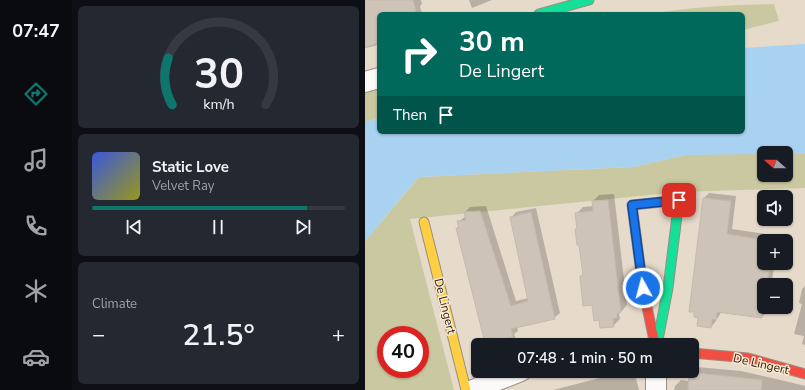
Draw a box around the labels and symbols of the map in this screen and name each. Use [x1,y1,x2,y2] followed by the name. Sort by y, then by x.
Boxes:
[757,146,793,182] north arrow
[662,183,696,217] pin
[622,267,664,309] position arrow
[430,277,460,336] street label: De Lingert
[377,326,429,378] speed limit sign: 40
[732,350,791,378] street label: De Lingert

